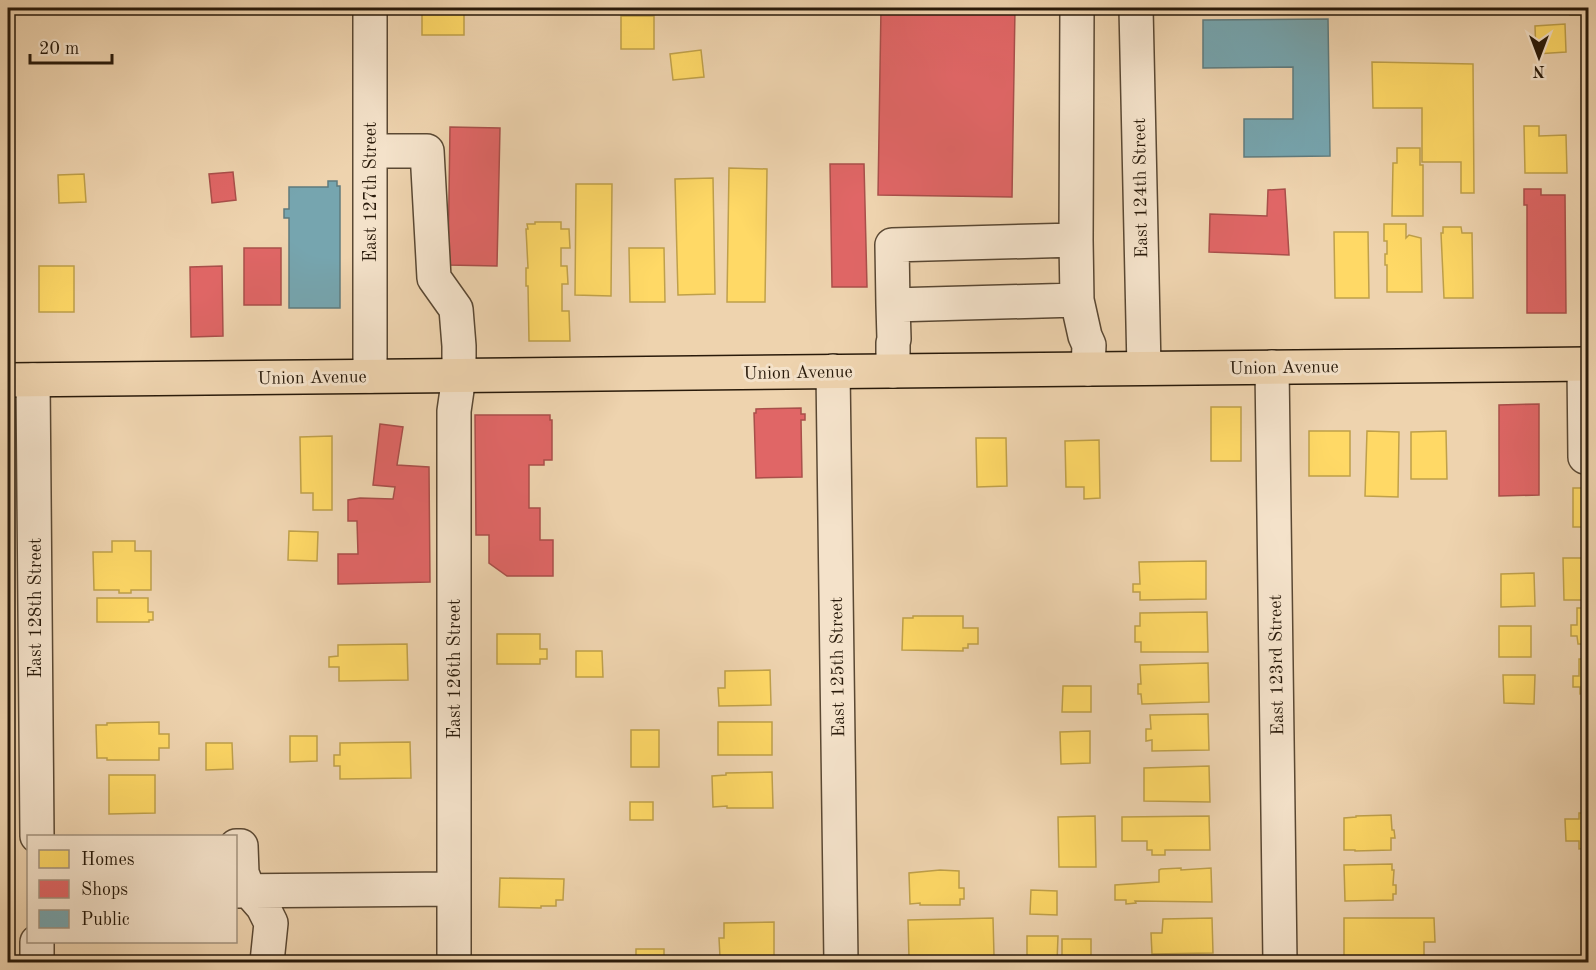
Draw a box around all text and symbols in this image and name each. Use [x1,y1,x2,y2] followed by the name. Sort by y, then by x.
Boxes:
[30,27,112,65] scale bar
[1509,27,1569,87] north arrow
[39,40,79,58] text: 20 m
[1532,62,1545,78] text: N
[1131,118,1151,258] street label: East 124th Street
[362,122,380,262] street label: East 127th Street
[1229,358,1339,378] street label: Union Avenue
[743,363,853,383] street label: Union Avenue
[257,368,367,388] street label: Union Avenue
[27,538,45,678] street label: East 128th Street
[1267,594,1287,736] street label: East 123rd Street
[828,597,848,737] street label: East 125th Street
[446,599,464,739] street label: East 126th Street
[27,835,237,943] legend
[81,851,135,869] text: Homes
[81,881,128,899] text: Shops
[81,911,130,929] text: Public

